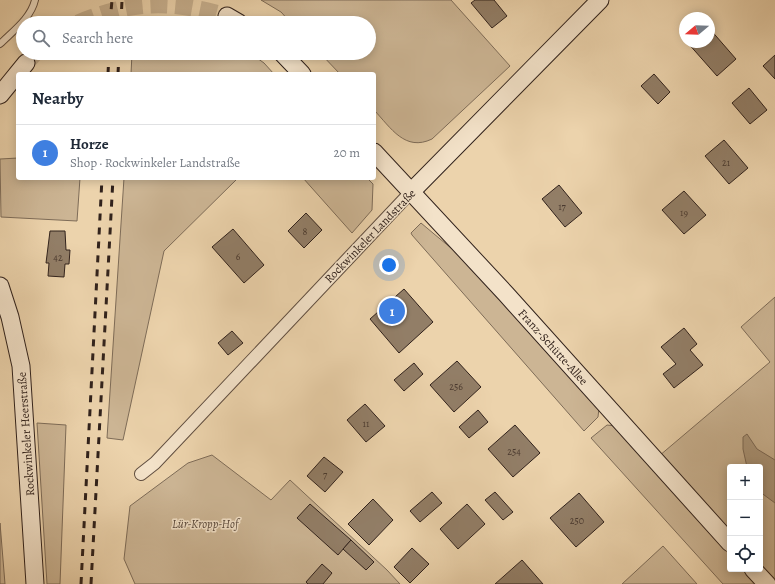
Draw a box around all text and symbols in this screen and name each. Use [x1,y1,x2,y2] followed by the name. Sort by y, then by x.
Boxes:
[679,12,715,48] north arrow
[16,16,376,60] search box
[30,27,52,49] icon: search
[62,28,133,48] text: Search here
[32,87,83,110] text: Nearby
[70,134,109,154] text: Horze
[43,144,47,161] text: 1
[334,144,360,161] text: 20 m
[70,154,240,171] text: Shop · Rockwinkeler Landstraße
[722,156,731,169] house number: 21
[321,186,419,286] street label: Rockwinkeler Landstraße
[558,200,567,213] house number: 17
[680,206,688,219] house number: 19
[303,225,308,238] house number: 8
[236,250,241,263] house number: 6
[53,251,63,264] house number: 42
[379,255,399,275] your location
[379,296,405,326] pin: 1
[514,305,592,389] street label: Franz-Schütte-Allee
[14,371,38,497] street label: Rockwinkeler Heerstraße
[449,380,463,393] house number: 256
[363,417,370,430] house number: 11
[507,445,521,458] house number: 254
[727,464,763,572] map controls
[727,464,763,500] button: +
[323,468,328,481] house number: 7
[727,500,763,536] button: −
[570,514,584,527] house number: 250
[172,516,241,532] park label: Lür-Kropp-Hof
[727,536,763,572] button: locate

